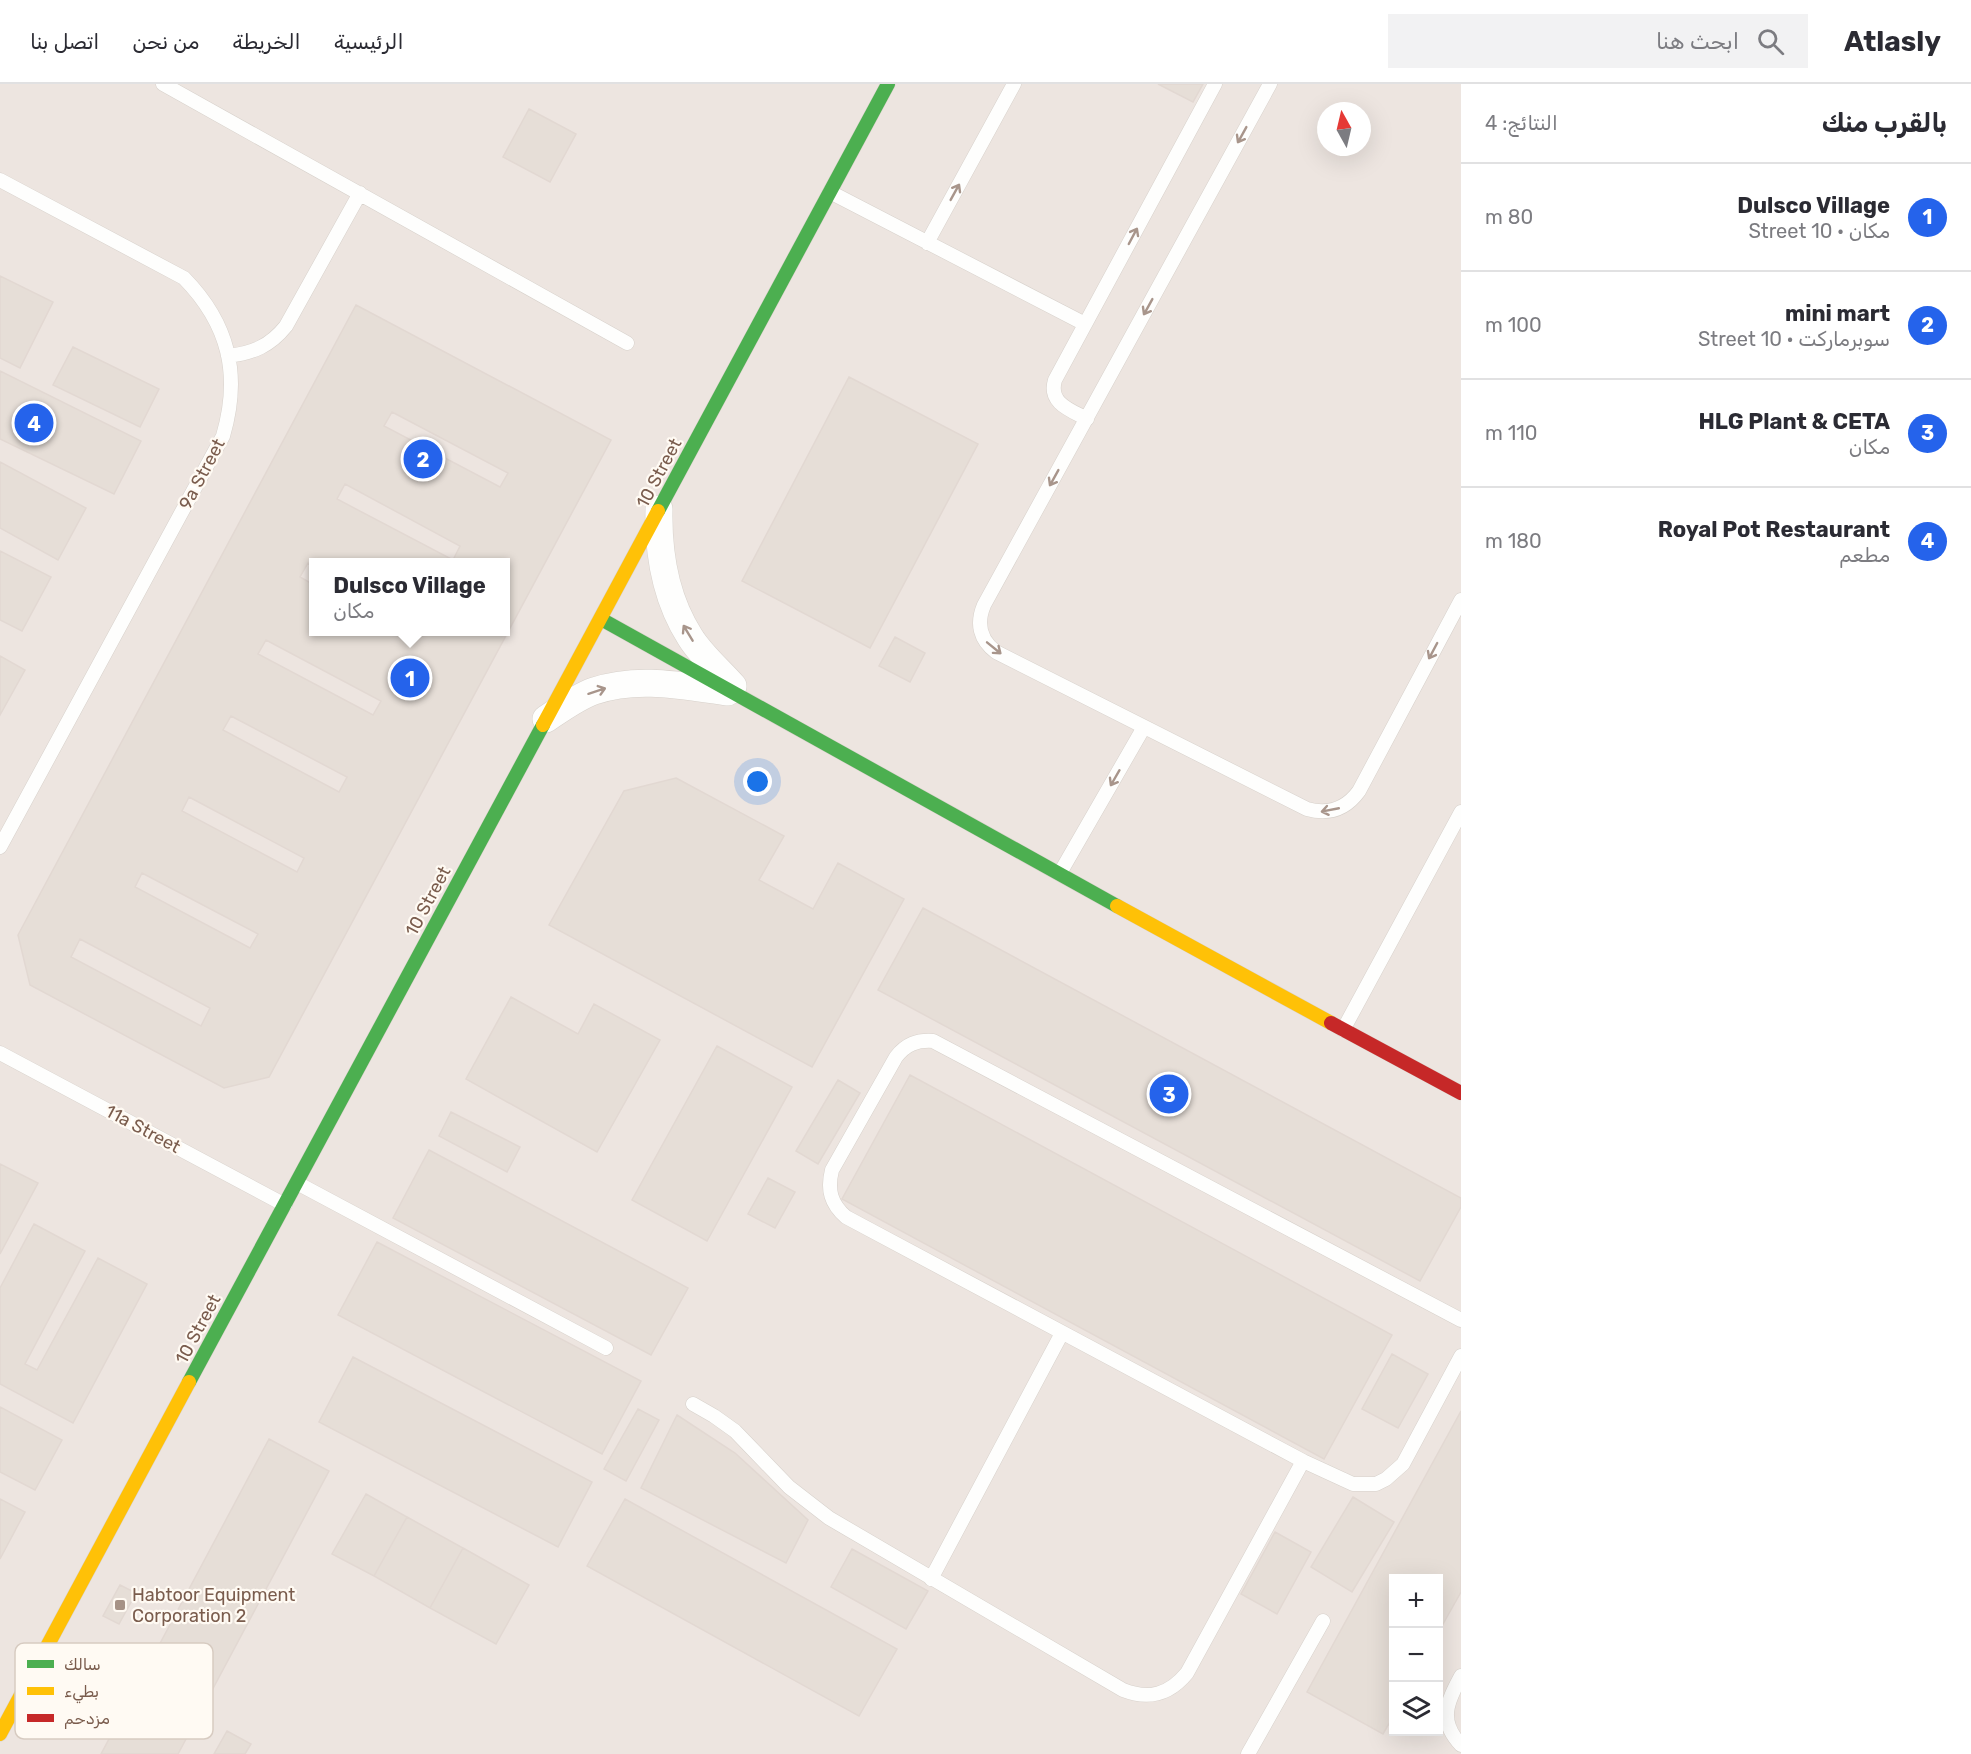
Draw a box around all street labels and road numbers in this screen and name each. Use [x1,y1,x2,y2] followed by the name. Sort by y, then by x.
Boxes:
[632,434,686,512] street label: 10 Street
[174,435,230,513] street label: 9a Street
[401,862,455,940] street label: 10 Street
[102,1100,184,1158] street label: 11a Street
[171,1290,225,1368] street label: 10 Street

